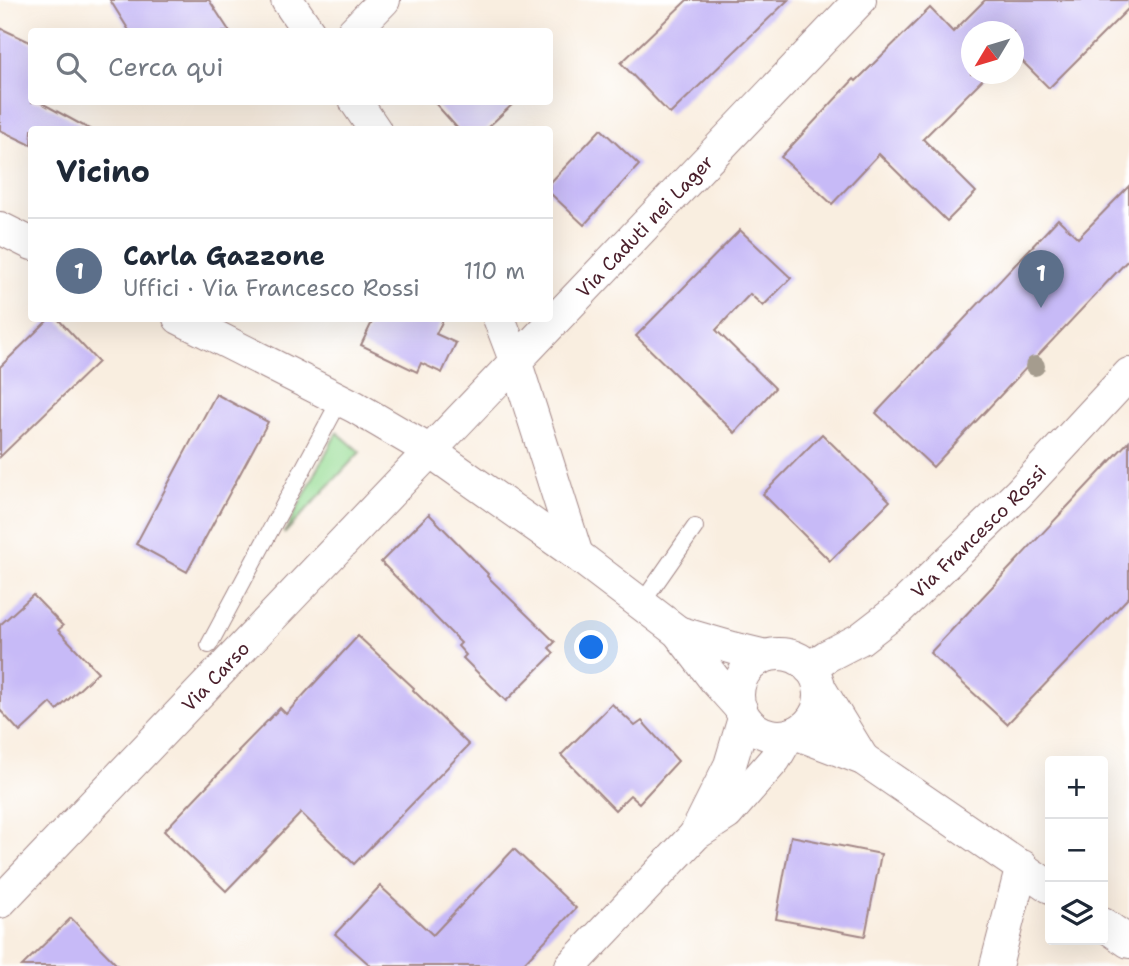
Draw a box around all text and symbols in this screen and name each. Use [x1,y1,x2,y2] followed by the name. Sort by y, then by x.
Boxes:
[961,21,1024,84] north arrow
[28,28,553,105] search box
[52,48,90,86] icon: search
[108,49,224,84] text: Cerca qui
[570,149,719,303] street label: Via Caduti nei Lager
[56,151,150,192] text: Vicino
[123,238,325,273] text: Carla Gazzone
[1018,250,1064,308] pin: 1
[74,256,84,286] text: 1
[463,256,525,286] text: 110 m
[123,273,420,303] text: Uffici · Via Francesco Rossi
[905,459,1051,603] street label: Via Francesco Rossi
[574,630,608,664] your location
[176,636,255,717] street label: Via Carso
[1045,756,1108,945] map controls
[1045,756,1108,819] button: +
[1045,819,1108,882] button: −
[1045,882,1108,945] button: layers

